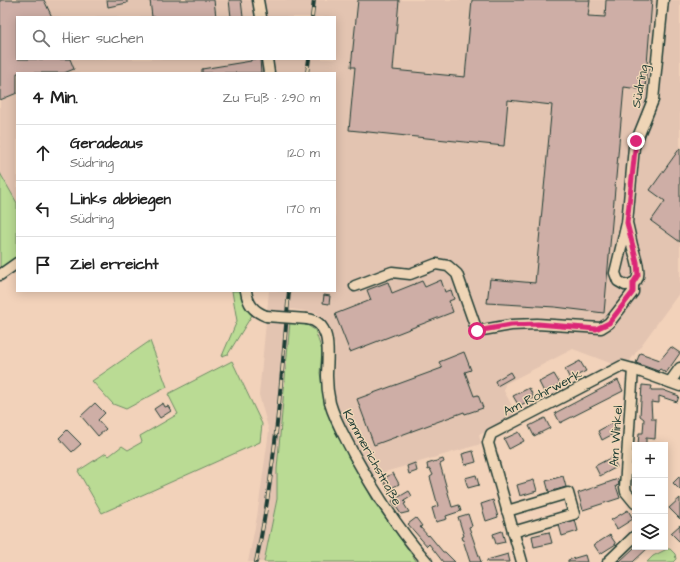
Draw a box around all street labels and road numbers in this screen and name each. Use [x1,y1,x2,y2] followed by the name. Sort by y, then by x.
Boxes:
[627,63,654,110] street label: Südring
[500,365,585,421] street label: Am Rohrwerk
[605,405,627,467] street label: Am Winkel
[338,406,406,509] street label: Kammerichstraße

